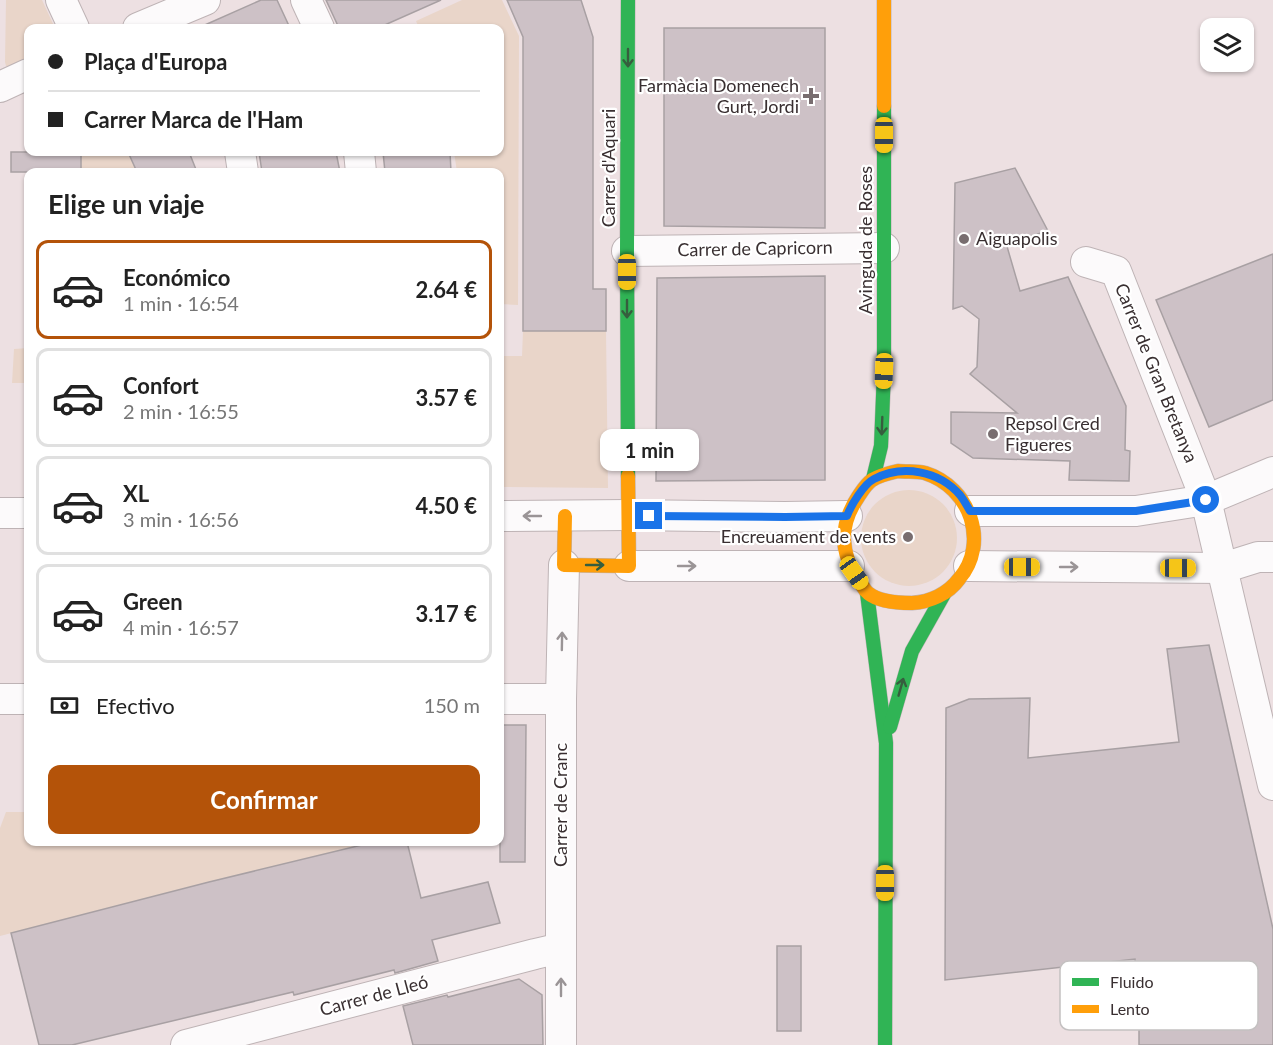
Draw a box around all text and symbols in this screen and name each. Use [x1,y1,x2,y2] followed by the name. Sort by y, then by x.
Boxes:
[1200,18,1254,72] map controls
[1200,18,1254,72] button: layers
[84,48,227,75] text: Plaça d'Europa
[622,48,634,68] one-way arrow
[638,74,799,117] place label: Farmàcia Domenech Gurt, Jordi
[804,89,818,103] marker: Farmàcia Domenech Gurt, Jordi
[84,106,303,133] text: Carrer Marca de l'Ham
[597,109,619,227] street label: Carrer d'Aquari
[875,117,893,153] car
[854,166,876,314] street label: Avinguda de Roses
[48,187,205,220] text: Elige un viaje
[976,227,1058,249] place label: Aiguapolis
[957,232,971,246] marker: Aiguapolis
[677,236,833,260] street label: Carrer de Capricorn
[618,254,636,290] car
[51,263,105,317] icon: car
[123,264,230,291] text: Económico
[415,276,477,303] text: 2.64 €
[1111,280,1203,466] street label: Carrer de Gran Bretanya
[123,291,239,315] text: 1 min · 16:54
[621,299,633,319] one-way arrow
[874,353,894,389] car
[51,371,105,425] icon: car
[123,372,199,399] text: Confort
[415,384,477,411] text: 3.57 €
[123,399,239,423] text: 2 min · 16:55
[1005,412,1100,455] place label: Repsol Cred Figueres
[876,415,888,435] one-way arrow
[986,427,1000,441] marker: Repsol Cred Figueres
[600,429,698,471] callout: 1 min
[625,438,674,462] text: 1 min
[51,479,105,533] icon: car
[123,480,149,507] text: XL
[1192,486,1219,513] route start
[415,492,477,519] text: 4.50 €
[635,502,662,529] route end
[123,507,239,531] text: 3 min · 16:56
[523,510,543,522] one-way arrow
[721,525,896,547] place label: Encreuament de vents
[901,530,915,544] marker: Encreuament de vents
[836,553,872,593] car
[1004,558,1040,576] car
[584,559,604,571] one-way arrow
[1160,559,1196,577] car
[677,560,697,572] one-way arrow
[1059,561,1079,573] one-way arrow
[51,587,105,641] icon: car
[123,588,183,615] text: Green
[415,600,477,627] text: 3.17 €
[123,615,239,639] text: 4 min · 16:57
[557,631,568,651] one-way arrow
[896,678,908,697] one-way arrow
[48,689,81,722] icon: cash
[96,692,175,719] text: Efectivo
[424,693,480,717] text: 150 m
[549,743,571,867] street label: Carrer de Cranc
[48,765,480,834] button: Confirmar
[876,865,894,901] car
[1060,961,1258,1030] legend
[317,970,430,1020] street label: Carrer de Lleó
[1110,972,1153,991] text: Fluido
[555,977,567,997] one-way arrow
[1110,999,1150,1018] text: Lento

